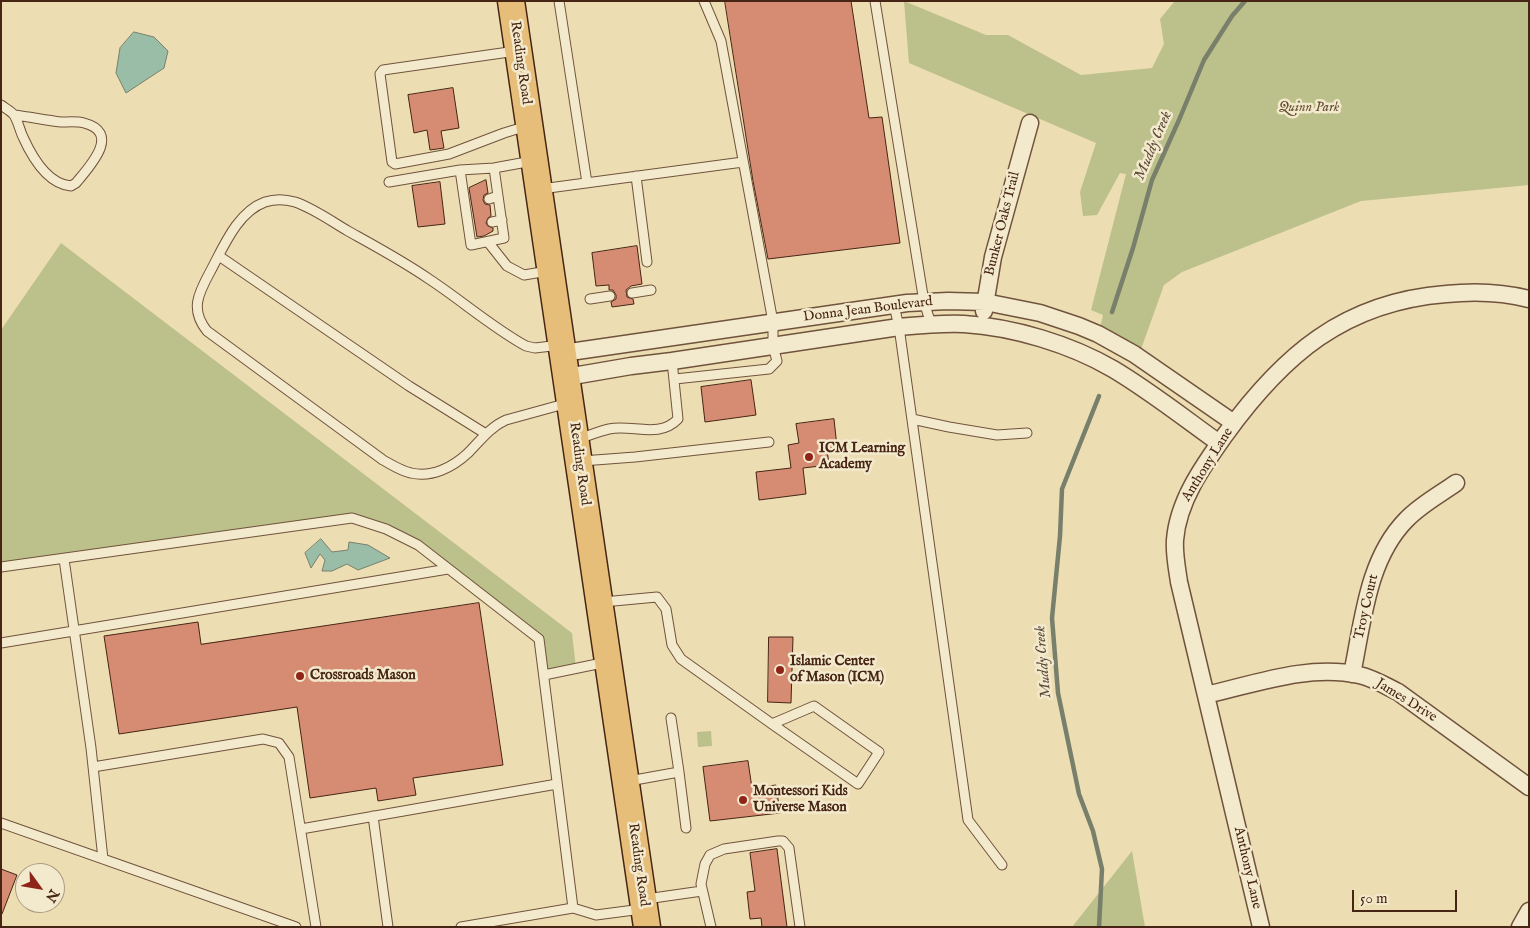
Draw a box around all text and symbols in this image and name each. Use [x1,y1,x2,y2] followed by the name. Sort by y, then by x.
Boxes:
[506,20,534,106] street label: Reading Road
[1279,100,1339,116] park label: Quinn Park
[1131,109,1177,183] water label: Muddy Creek
[982,170,1024,278] street label: Bunker Oaks Trail
[802,294,934,326] street label: Donna Jean Boulevard
[565,421,593,507] street label: Reading Road
[1179,425,1237,505] street label: Anthony Lane
[819,441,905,474] place label: ICM Learning Academy
[803,451,815,463] marker: ICM Learning Academy
[1351,573,1383,641] street label: Troy Court
[1032,625,1056,699] water label: Muddy Creek
[790,654,884,686] place label: Islamic Center of Mason (ICM)
[774,664,786,676] marker: Islamic Center of Mason (ICM)
[310,668,416,684] place label: Crossroads Mason
[294,670,306,682] marker: Crossroads Mason
[1372,676,1440,726] street label: James Drive
[753,784,848,816] place label: Montessori Kids Universe Mason
[737,794,749,806] marker: Montessori Kids Universe Mason
[624,822,652,908] street label: Reading Road
[1229,825,1265,911] street label: Anthony Lane
[15,863,65,913] north arrow
[1355,880,1460,912] scale bar
[41,886,63,905] text: N
[1360,889,1388,908] text: 50 m

